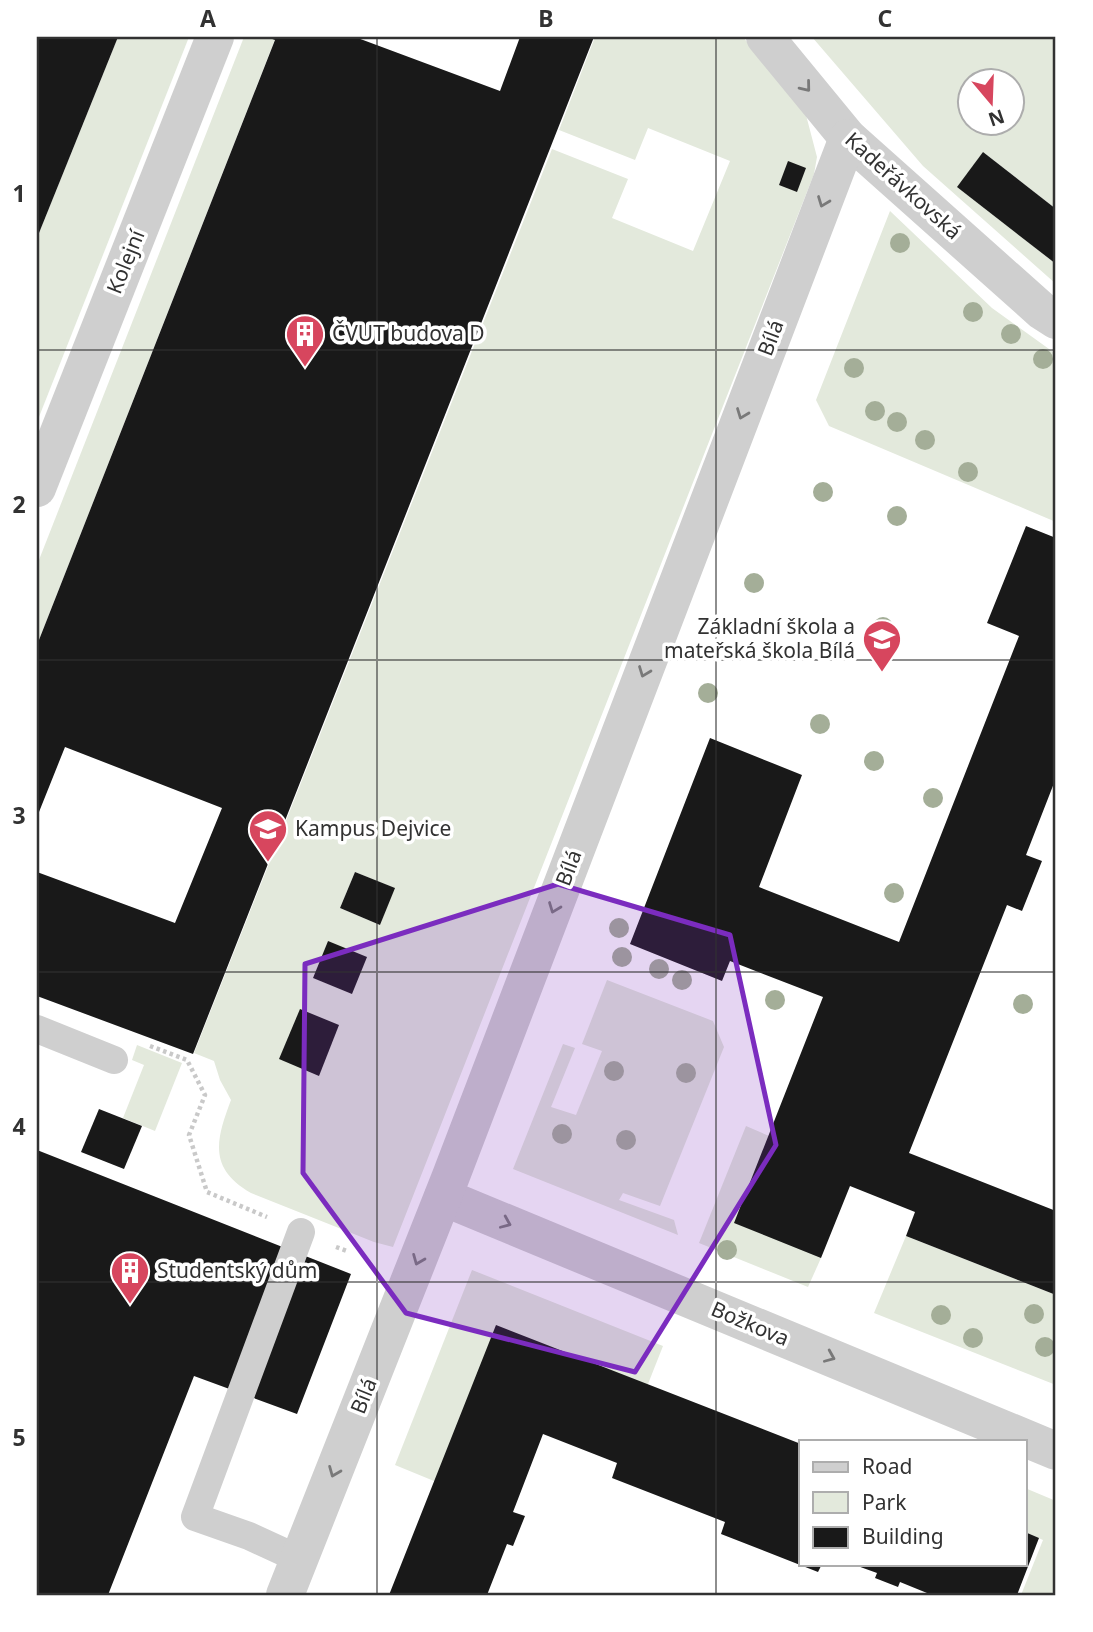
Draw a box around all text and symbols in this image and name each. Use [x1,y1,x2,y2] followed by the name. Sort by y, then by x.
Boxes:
[200,2,216,34] text: A
[538,2,554,34] text: B
[878,2,893,34] text: C
[956,66,1026,136] north arrow
[798,80,811,92] one-way arrow
[985,103,1008,133] text: N
[840,126,968,245] street label: Kadeřávkovská
[12,177,26,209] text: 1
[818,195,832,207] one-way arrow
[100,225,151,298] street label: Kolejní
[284,313,326,368] building icon: ČVUT budova D
[750,316,790,360] street label: Bílá
[332,319,485,347] place label: ČVUT budova D
[737,408,751,420] one-way arrow
[12,488,26,520] text: 2
[664,612,855,664] place label: Základní škola a mateřská škola Bílá
[861,618,903,673] school or university icon: Základní škola a mateřská škola Bílá
[638,666,652,678] one-way arrow
[12,799,26,831] text: 3
[247,808,289,863] school or university icon: Kampus Dejvice
[295,814,451,842] place label: Kampus Dejvice
[548,846,588,890] street label: Bílá
[548,901,562,913] one-way arrow
[12,1110,26,1142] text: 4
[500,1214,512,1228] one-way arrow
[109,1250,151,1305] building icon: Studentský dům
[412,1253,426,1266] one-way arrow
[157,1256,317,1284] place label: Studentský dům
[707,1294,794,1352] street label: Božkova
[822,1349,835,1363] one-way arrow
[343,1374,383,1418] street label: Bílá
[12,1421,26,1453] text: 5
[799,1440,1026,1566] legend
[862,1452,912,1480] text: Road
[328,1465,342,1477] one-way arrow
[862,1488,907,1516] text: Park
[862,1522,944,1550] text: Building

